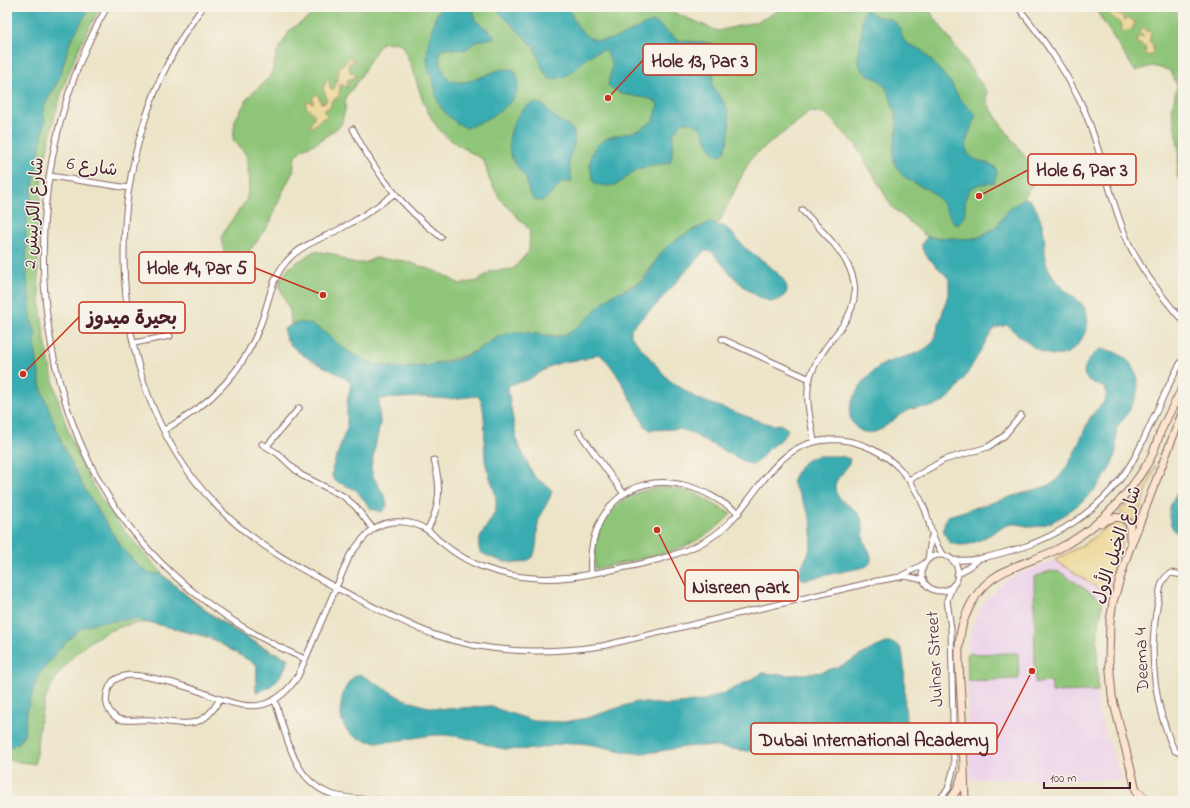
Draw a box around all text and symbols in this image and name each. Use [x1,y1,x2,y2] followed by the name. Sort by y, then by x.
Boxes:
[643,44,756,75] callout: Hole 13, Par 3
[651,49,749,76] text: Hole 13, Par 3
[65,152,119,184] street label: شارع 6
[1028,154,1136,185] callout: Hole 6, Par 3
[18,156,52,270] street label: شارع الكرنيش 2
[1036,158,1128,185] text: Hole 6, Par 3
[139,252,255,283] callout: Hole 14, Par 5
[147,256,247,283] text: Hole 14, Par 5
[79,302,185,333] callout: بحيرة ميدوز
[85,306,177,333] text: بحيرة ميدوز
[1086,482,1149,608] street label: شارع الخيل الأول
[685,570,798,601] callout: Nisreen park
[692,575,791,602] text: Nisreen park
[921,610,951,708] street label: Julnar Street
[1129,627,1157,694] street label: Deema 4
[751,723,997,754] callout: Dubai International Academy
[758,728,989,757] text: Dubai International Academy
[1044,764,1130,790] scale bar
[1050,770,1077,788] text: 100 m

